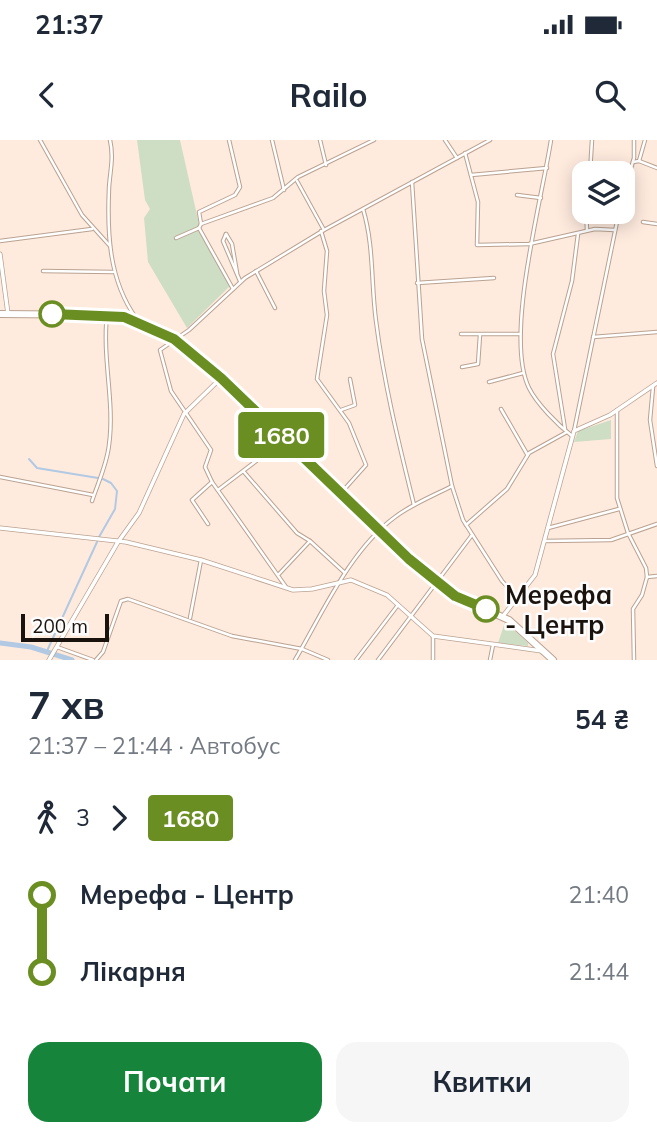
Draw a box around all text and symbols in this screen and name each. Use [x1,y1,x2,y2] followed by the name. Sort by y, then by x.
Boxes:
[35,8,104,41] text: 21:37
[290,75,367,115] text: Railo
[28,76,66,114] icon: back
[591,76,629,114] icon: search
[572,161,635,224] map controls
[572,161,635,224] button: layers
[39,301,65,327] unlabelled marker
[232,412,330,458] line badge: 1680
[252,420,310,450] text: 1680
[505,578,612,641] place label: Мерефа - Центр
[473,596,499,622] marker: Мерефа - Центр
[21,611,108,643] scale bar
[32,614,88,638] text: 200 m
[28,681,105,729] text: 7 хв
[575,703,629,736] text: 54 ₴
[28,731,281,760] text: 21:37 – 21:44 · Автобус
[28,799,66,837] icon: walk
[100,799,138,837] icon: forward
[76,803,90,832] text: 3
[162,803,219,833] text: 1680
[80,878,294,911] text: Мерефа - Центр
[569,880,629,909] text: 21:40
[80,955,186,988] text: Лікарня
[569,957,629,986] text: 21:44
[28,1042,322,1122] button: Почати
[336,1042,629,1122] button: Квитки

